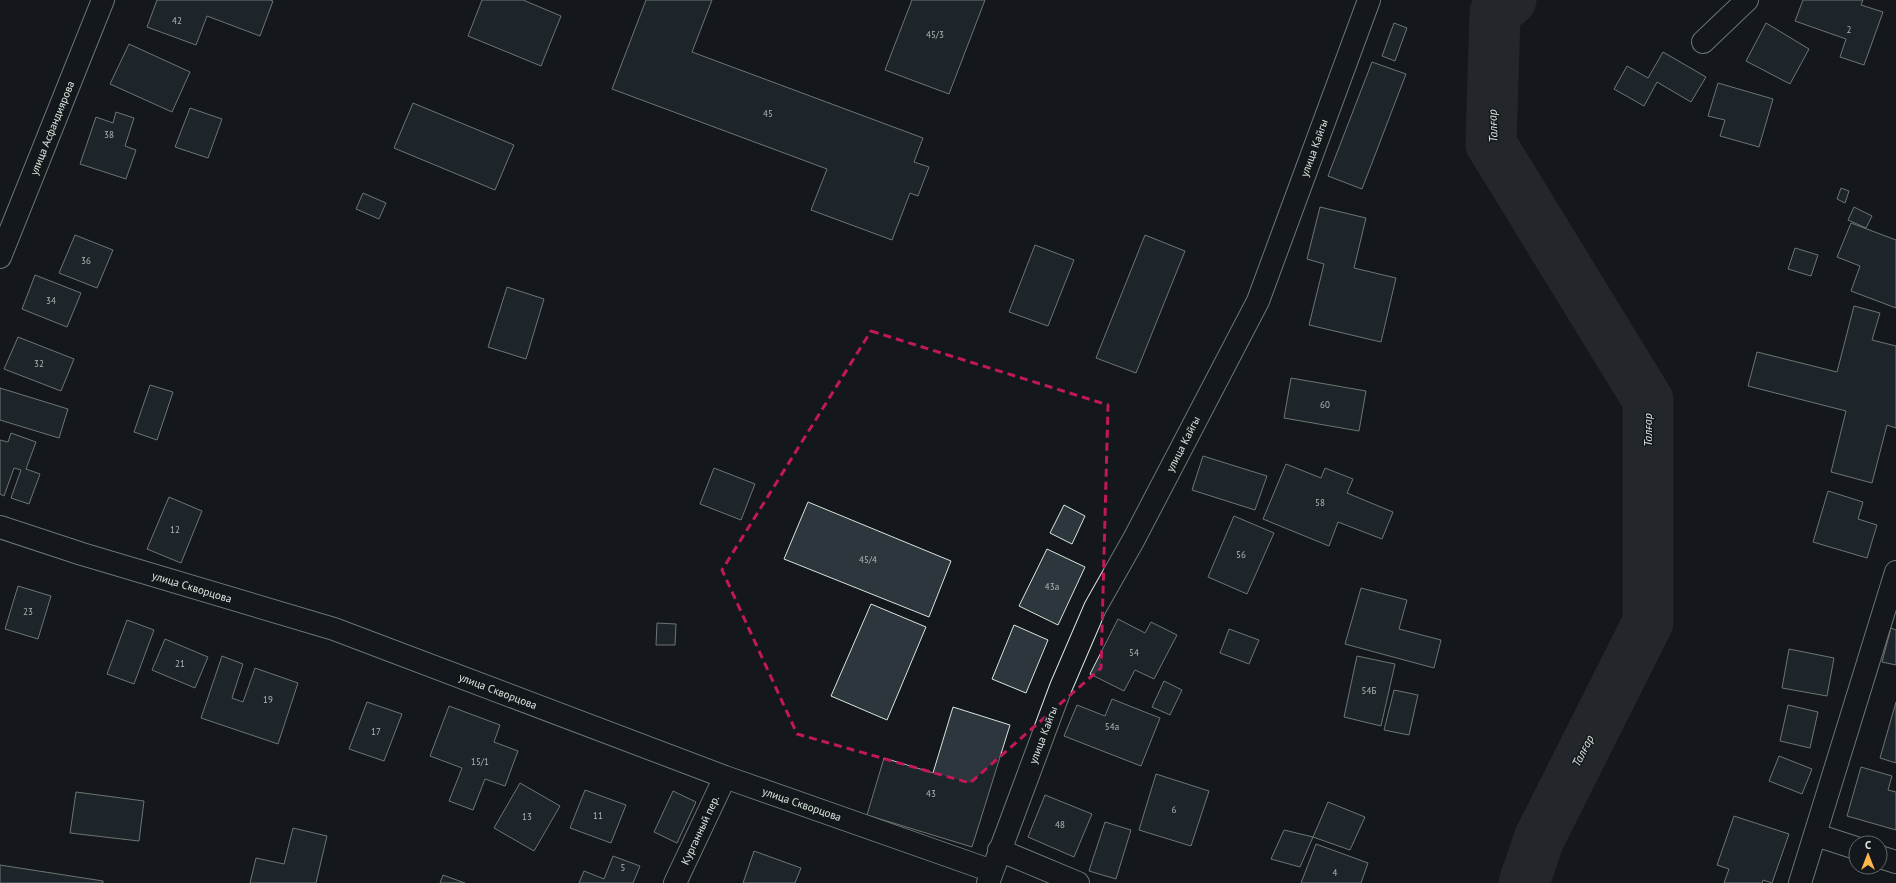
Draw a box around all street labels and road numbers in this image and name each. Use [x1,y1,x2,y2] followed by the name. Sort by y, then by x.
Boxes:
[27,79,77,177] street label: улица Асфандиярова
[1297,117,1331,179] street label: улица Кайгы
[1163,414,1203,474] street label: улица Кайгы
[150,568,234,606] street label: улица Скворцова
[457,670,539,712] street label: улица Скворцова
[1026,704,1060,766] street label: улица Кайгы
[761,784,843,824] street label: улица Скворцова
[678,793,722,867] street label: Курганный пер.

